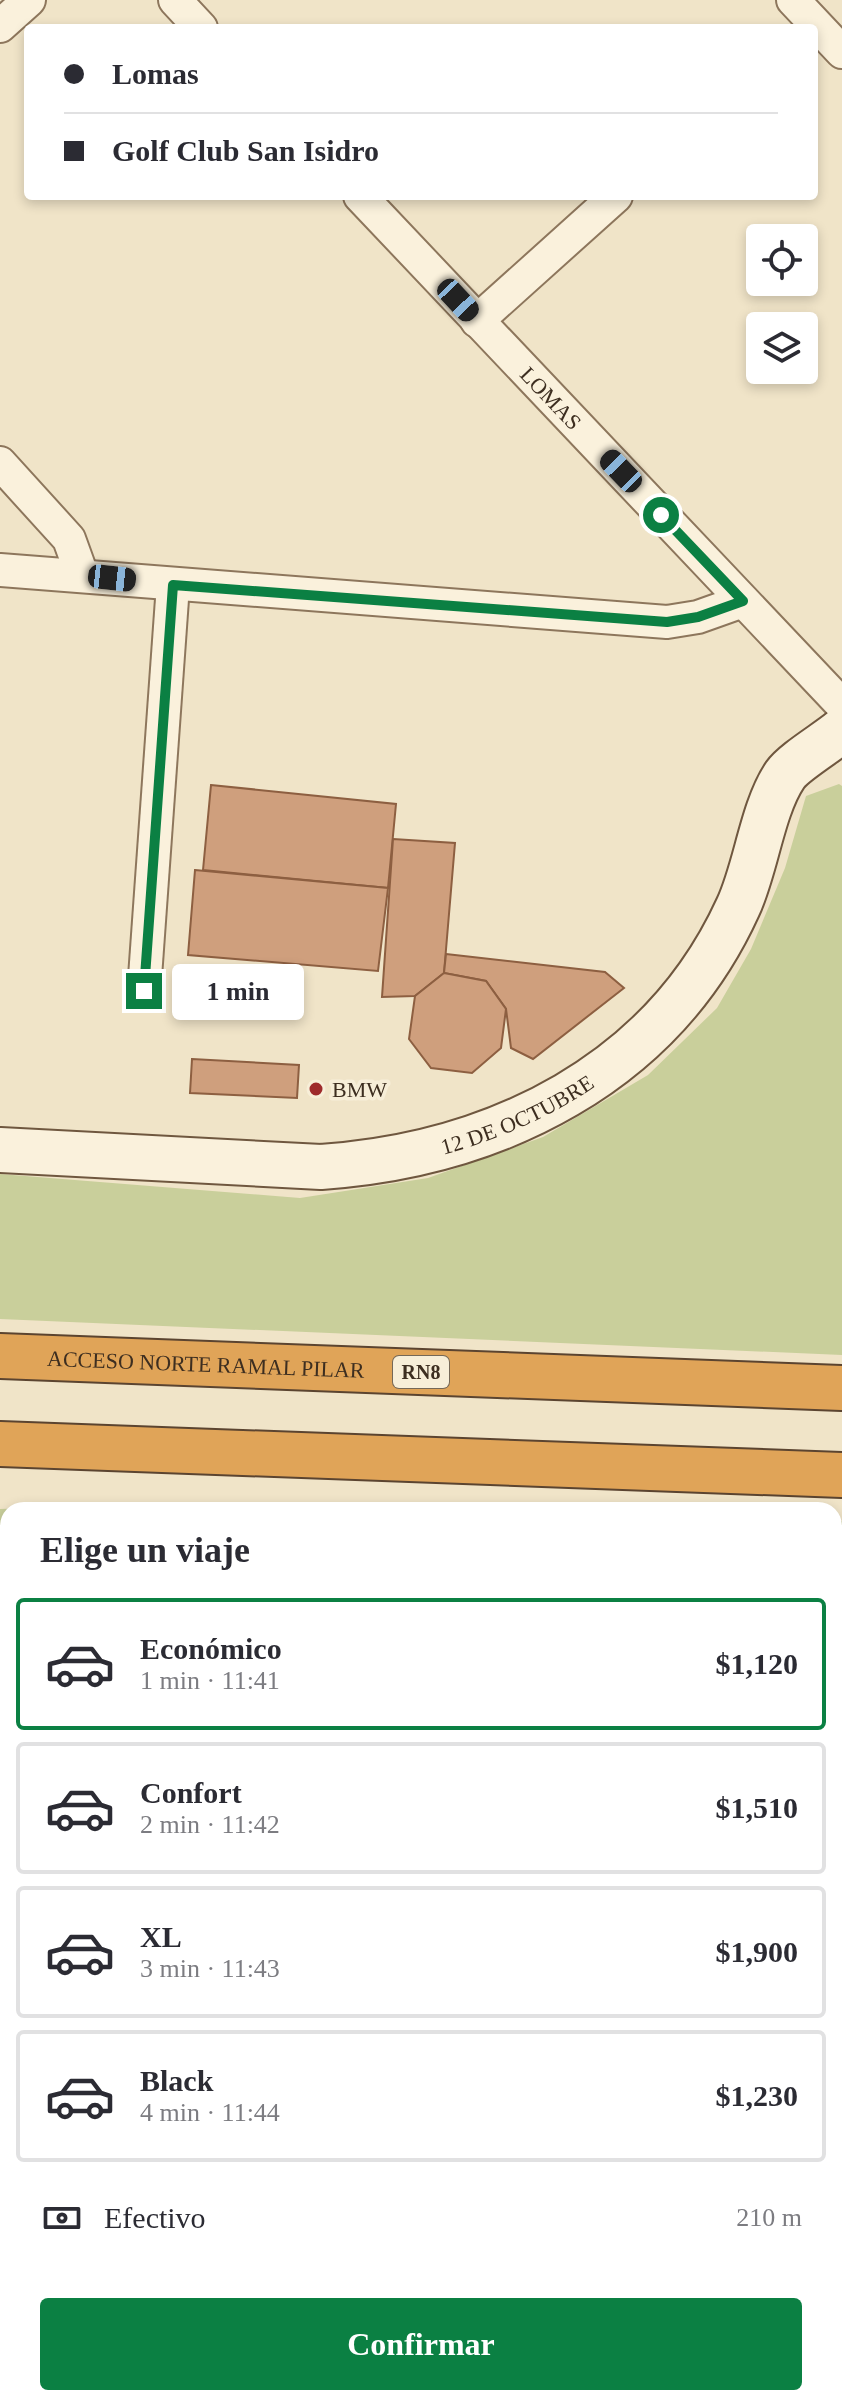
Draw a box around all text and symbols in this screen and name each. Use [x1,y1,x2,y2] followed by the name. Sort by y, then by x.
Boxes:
[112,57,199,90] text: Lomas
[112,134,379,167] text: Golf Club San Isidro
[746,224,818,384] map controls
[746,224,818,296] button: locate
[433,274,483,326] car
[746,312,818,384] button: layers
[515,362,586,435] street label: LOMAS
[596,445,646,497] car
[643,497,679,533] route start
[87,564,137,592] car
[172,963,304,1019] callout: 1 min
[126,973,162,1009] route end
[207,977,269,1006] text: 1 min
[438,1070,598,1160] street label: 12 DE OCTUBRE
[332,1077,387,1102] place label: BMW
[307,1080,325,1098] marker: BMW
[47,1346,365,1383] street label: ACCESO NORTE RAMAL PILAR
[393,1356,449,1388] road number: RN8
[40,1530,250,1570] text: Elige un viaje
[44,1628,116,1700] icon: car
[140,1632,282,1665] text: Económico
[716,1647,798,1680] text: $1,120
[140,1666,280,1695] text: 1 min · 11:41
[44,1772,116,1844] icon: car
[140,1776,242,1809] text: Confort
[716,1791,798,1824] text: $1,510
[140,1810,280,1839] text: 2 min · 11:42
[44,1916,116,1988] icon: car
[140,1920,182,1953] text: XL
[716,1935,798,1968] text: $1,900
[140,1954,280,1983] text: 3 min · 11:43
[44,2060,116,2132] icon: car
[140,2064,213,2097] text: Black
[716,2079,798,2112] text: $1,230
[140,2098,280,2127] text: 4 min · 11:44
[40,2196,84,2240] icon: cash
[104,2201,206,2234] text: Efectivo
[736,2203,802,2232] text: 210 m
[40,2298,802,2390] button: Confirmar

